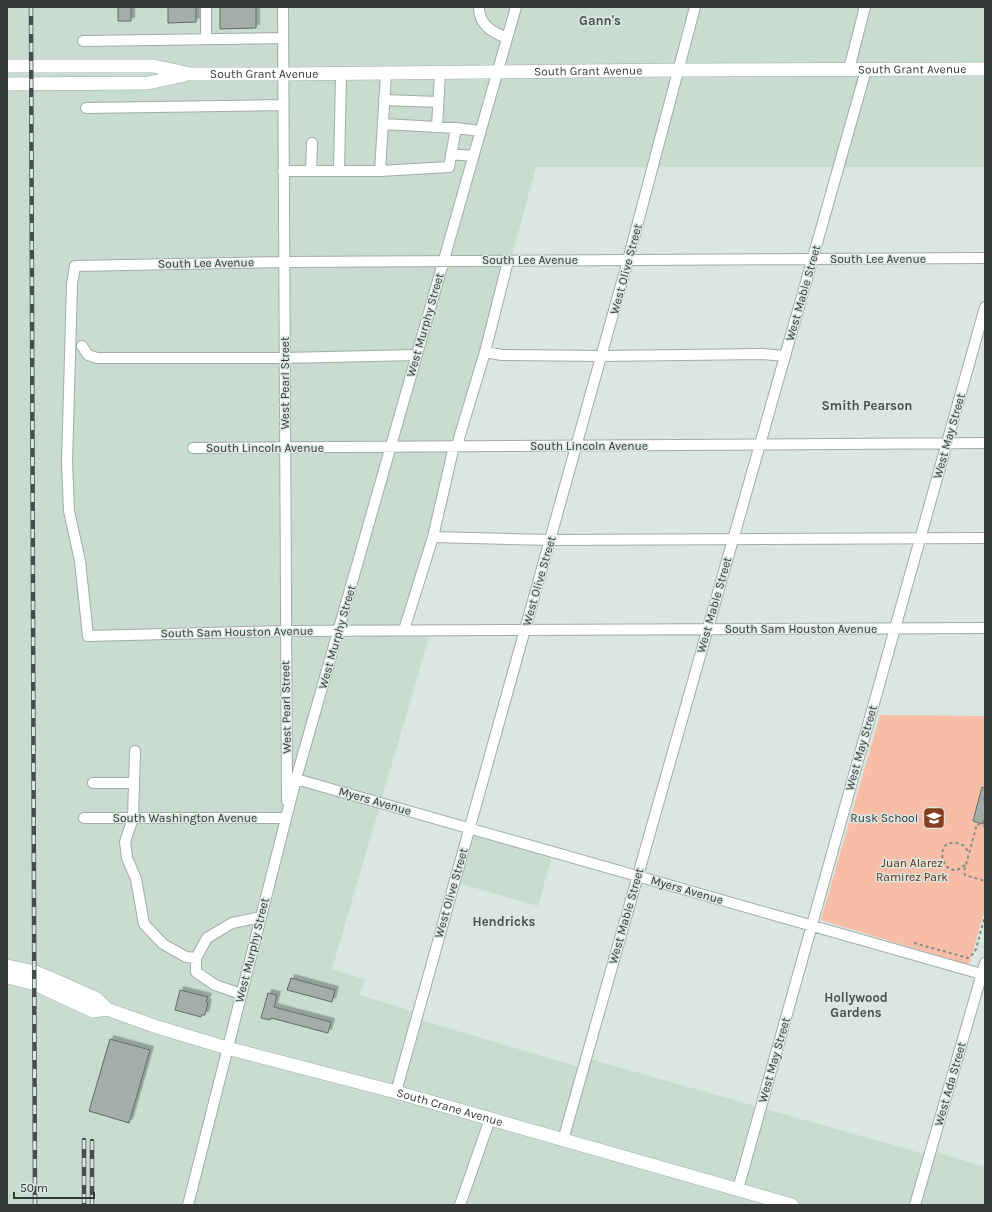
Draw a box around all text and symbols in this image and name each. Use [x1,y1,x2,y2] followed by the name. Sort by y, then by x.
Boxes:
[579,13,621,28] district label: Gann's
[858,62,966,76] street label: South Grant Avenue
[534,63,643,78] street label: South Grant Avenue
[210,67,319,81] street label: South Grant Avenue
[607,222,645,316] street label: West Olive Street
[783,243,824,343] street label: West Mable Street
[830,252,926,266] street label: South Lee Avenue
[482,253,578,267] street label: South Lee Avenue
[158,255,254,271] street label: South Lee Avenue
[403,271,447,379] street label: West Murphy Street
[278,336,292,430] street label: West Pearl Street
[930,391,968,480] street label: West May Street
[822,398,912,413] district label: Smith Pearson
[530,439,648,453] street label: South Lincoln Avenue
[206,441,324,455] street label: South Lincoln Avenue
[519,534,559,628] street label: West Olive Street
[694,555,735,655] street label: West Mable Street
[315,583,359,691] street label: West Murphy Street
[725,622,877,636] street label: South Sam Houston Avenue
[161,624,313,640] street label: South Sam Houston Avenue
[278,660,294,754] street label: West Pearl Street
[842,703,880,792] street label: West May Street
[337,784,413,818] street label: Myers Avenue
[921,805,947,831] school or university icon: Rusk School
[113,811,257,825] street label: South Washington Avenue
[850,811,918,825] place label: Rusk School
[431,846,471,940] street label: West Olive Street
[876,856,948,884] park label: Juan Alarez Ramirez Park
[606,866,647,966] street label: West Mable Street
[649,873,725,907] street label: Myers Avenue
[232,896,272,1004] street label: West Murphy Street
[473,914,536,929] district label: Hendricks
[824,990,888,1020] district label: Hollywood Gardens
[755,1015,793,1104] street label: West May Street
[931,1040,969,1128] street label: West Ada Street
[395,1085,504,1129] street label: South Crane Avenue
[14,1174,94,1200] scale bar
[20,1181,48,1195] text: 50 m

